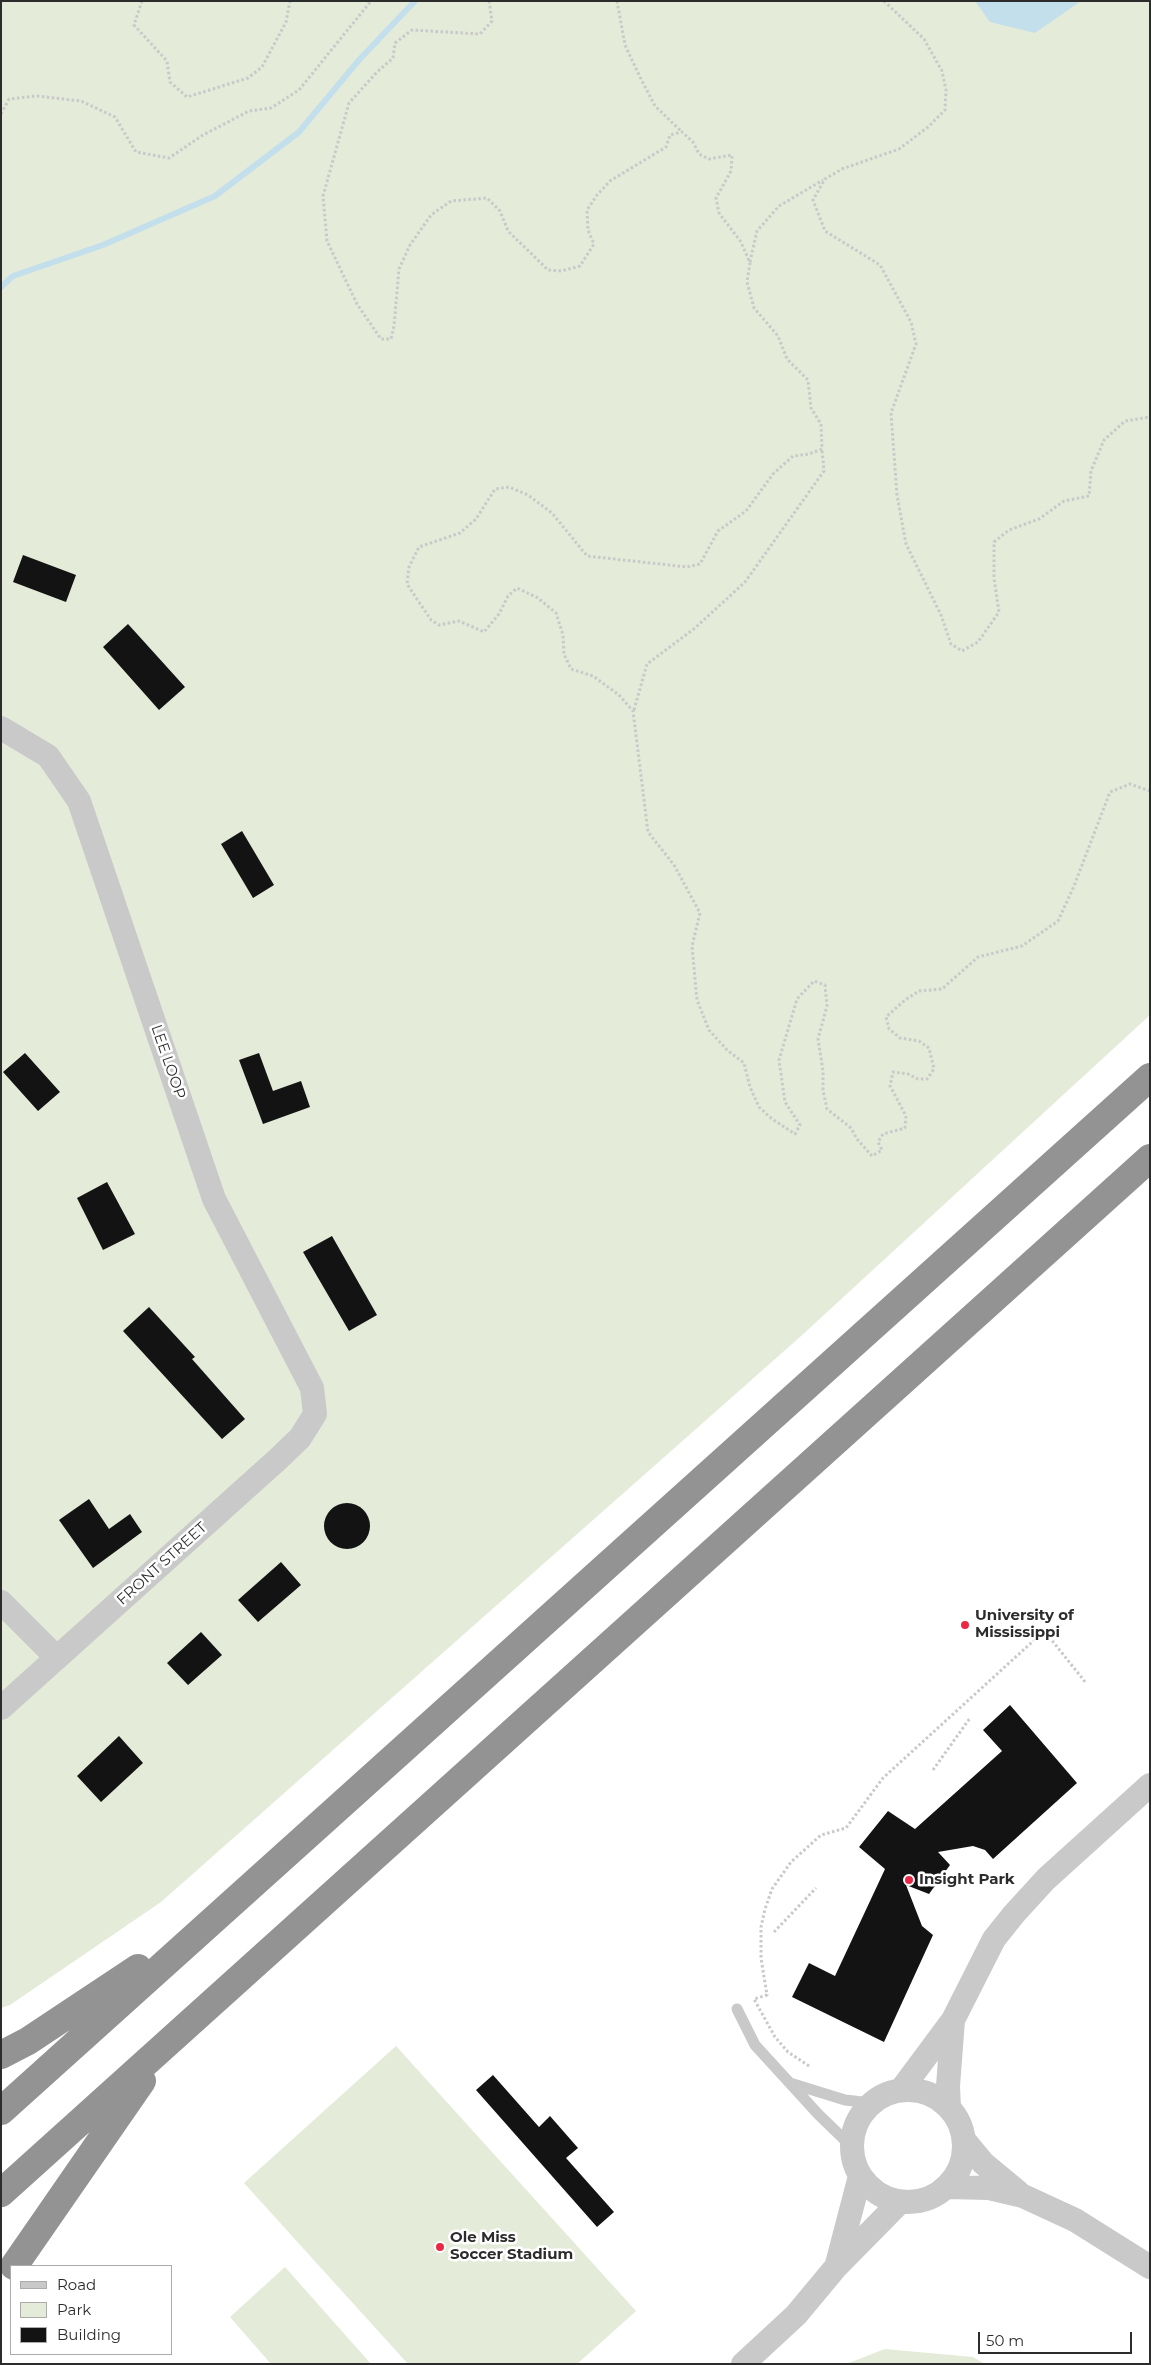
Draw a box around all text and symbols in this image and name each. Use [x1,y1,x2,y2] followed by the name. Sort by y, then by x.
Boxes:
[147,1022,189,1102] street label: LEE LOOP
[113,1519,211,1609] street label: FRONT STREET
[975,1607,1074,1642] place label: University of Mississippi
[959,1619,971,1631] marker: University of Mississippi
[919,1871,1015,1889] place label: Insight Park
[903,1874,915,1886] marker: Insight Park
[450,2229,573,2264] place label: Ole Miss Soccer Stadium
[434,2241,446,2253] marker: Ole Miss Soccer Stadium
[10,2265,172,2355] legend
[57,2275,96,2294] text: Road
[57,2300,91,2319] text: Park
[981,2322,1135,2354] scale bar
[57,2325,121,2344] text: Building
[986,2331,1024,2350] text: 50 m

